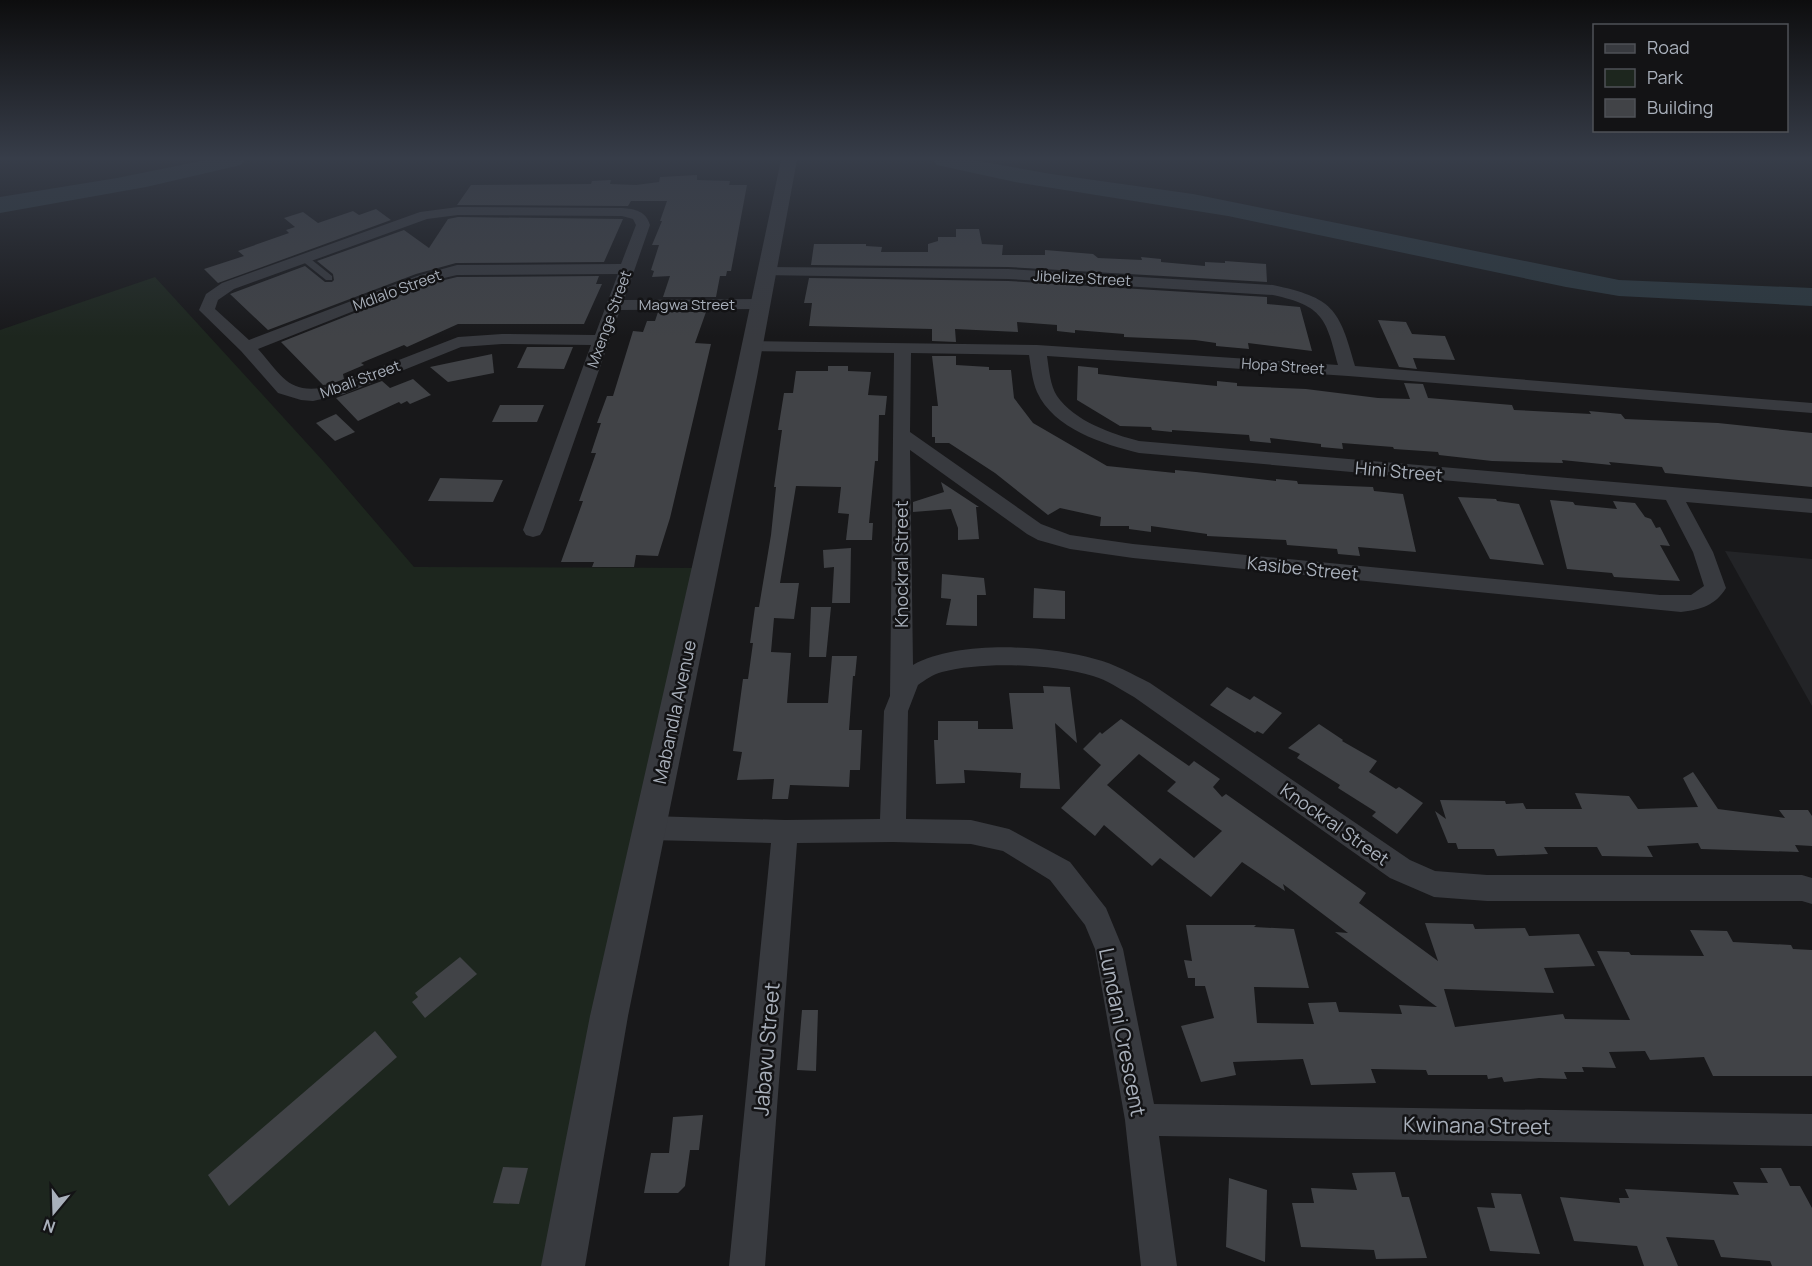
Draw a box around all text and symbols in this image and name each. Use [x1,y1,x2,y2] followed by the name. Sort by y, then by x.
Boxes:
[1593,24,1788,132] legend
[1647,35,1690,59] text: Road
[1647,65,1684,89] text: Park
[1647,95,1713,119] text: Building
[350,264,444,316] street label: Mdlalo Street
[1032,265,1132,291] street label: Jibelize Street
[582,267,636,371] street label: Mxenge Street
[639,294,735,315] street label: Magwa Street
[1241,353,1325,379] street label: Hopa Street
[317,355,403,403] street label: Mbali Street
[1354,455,1444,487] street label: Hini Street
[889,500,913,628] street label: Knockral Street
[1246,550,1360,586] street label: Kasibe Street
[647,638,701,786] street label: Mabandla Avenue
[1276,778,1394,870] street label: Knockral Street
[1093,945,1153,1119] street label: Lundani Crescent
[746,981,786,1117] street label: Jabavu Street
[1403,1110,1551,1140] street label: Kwinana Street
[24,1182,84,1242] north arrow
[40,1214,58,1238] text: N

